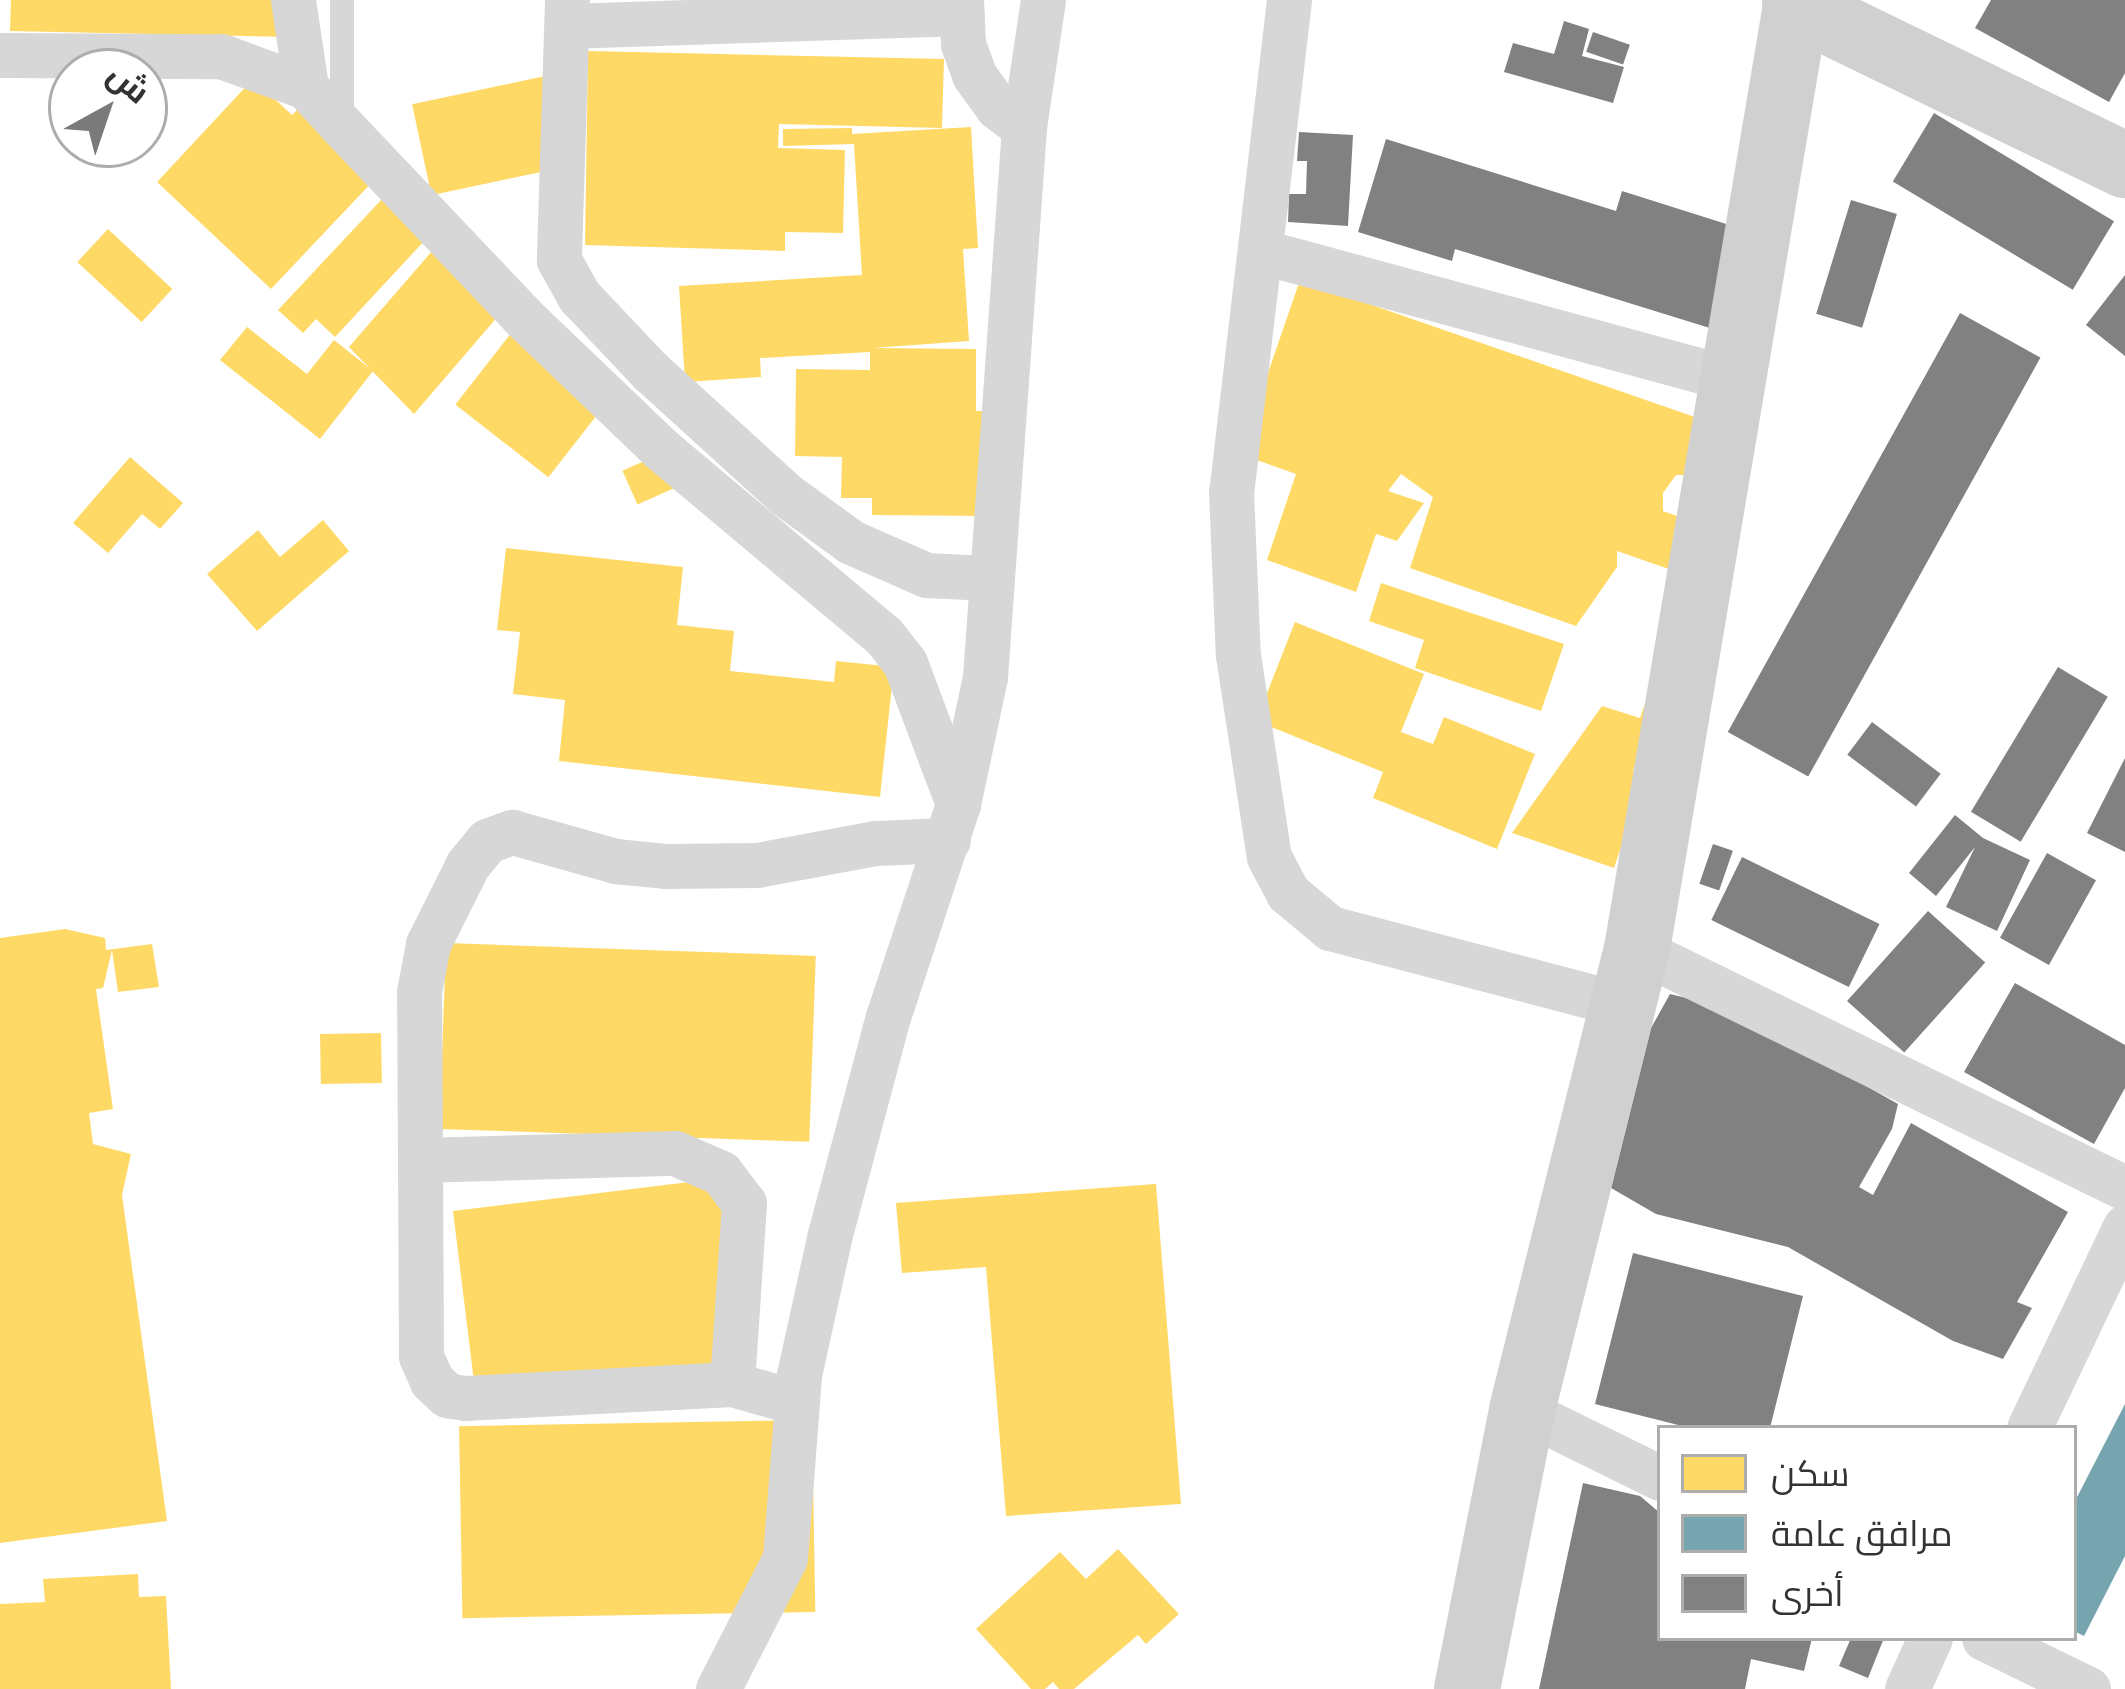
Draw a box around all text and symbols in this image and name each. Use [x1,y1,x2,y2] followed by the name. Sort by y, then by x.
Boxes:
[48,48,168,168] north arrow
[100,54,158,112] text: ش
[1657,1425,2077,1641] legend
[1771,1451,1850,1495] text: سكن
[1771,1511,1953,1555] text: مرافق عامة
[1771,1571,1844,1615] text: أخرى

